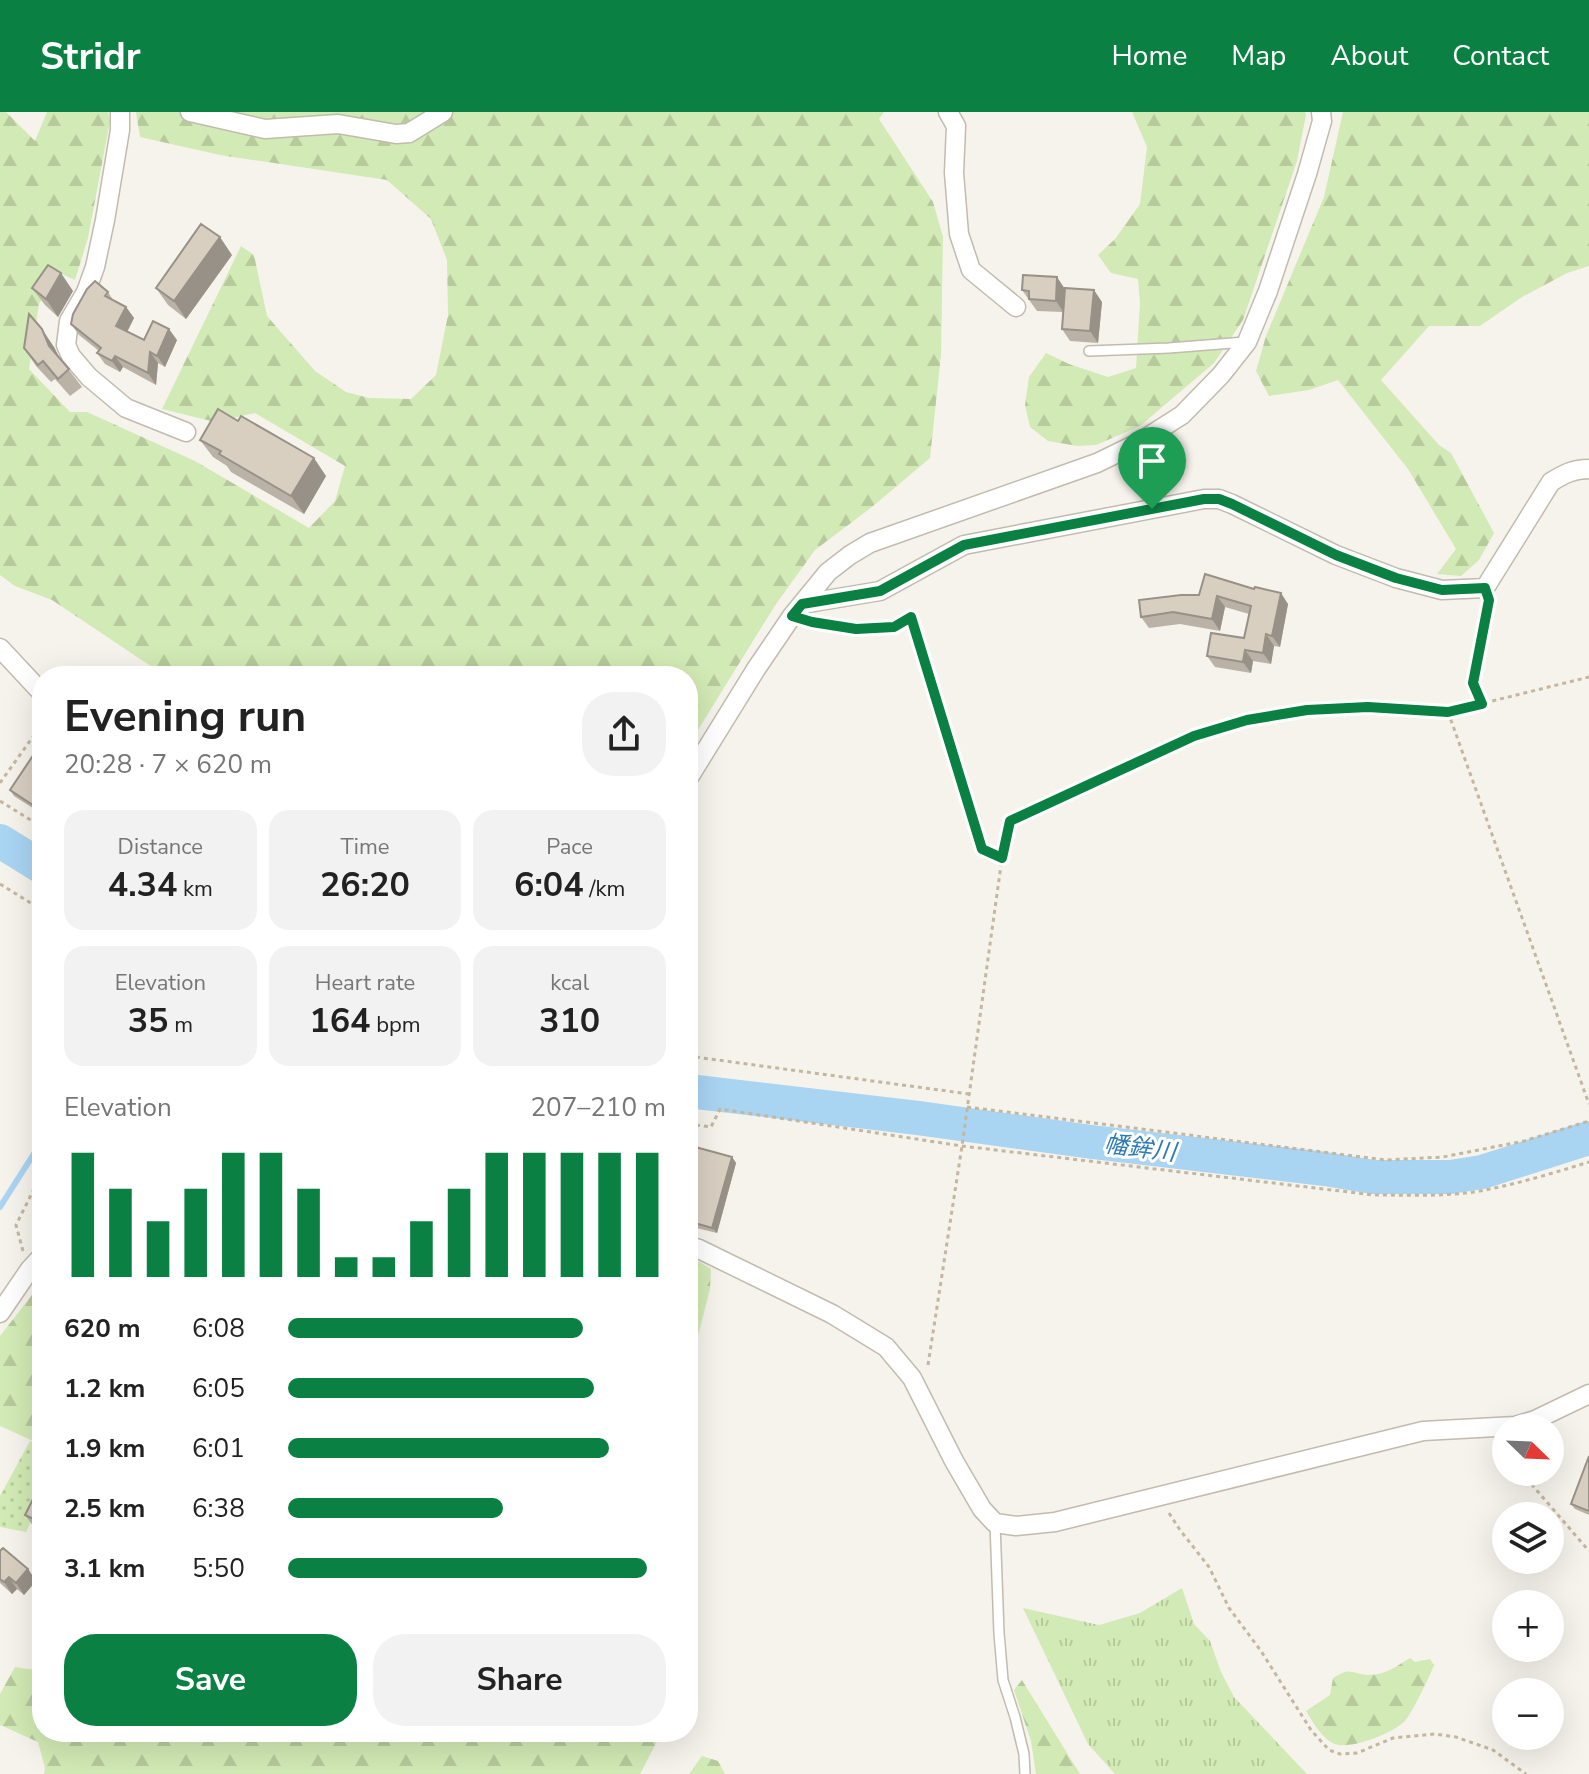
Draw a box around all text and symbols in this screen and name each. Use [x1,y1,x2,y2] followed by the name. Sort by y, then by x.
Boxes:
[40,31,141,82] text: Stridr
[1112,37,1187,75] text: Home
[1231,37,1286,75] text: Map
[1330,37,1408,75] text: About
[1452,37,1549,75] text: Contact
[1118,427,1186,509] pin
[1130,439,1174,483] icon: arrive
[64,687,306,747] text: Evening run
[582,692,666,776] button: share
[64,747,272,782] text: 20:28 · 7 × 620 m
[118,832,203,862] text: Distance
[341,832,389,862] text: Time
[546,832,593,862] text: Pace
[108,862,177,908] text: 4.34
[320,862,410,908] text: 26:20
[514,862,584,908] text: 6:04
[177,874,213,904] text: km
[584,874,625,904] text: /km
[115,968,206,998] text: Elevation
[315,968,415,998] text: Heart rate
[550,968,589,998] text: kcal
[128,998,168,1044] text: 35
[309,998,371,1044] text: 164
[539,998,600,1044] text: 310
[168,1010,193,1040] text: m
[371,1010,421,1040] text: bpm
[64,1090,172,1125] text: Elevation
[530,1090,666,1125] text: 207–210 m
[1102,1128,1181,1169] water label: 幡鉾川
[64,1311,141,1346] text: 620 m
[192,1311,245,1346] text: 6:08
[64,1371,145,1406] text: 1.2 km
[192,1371,245,1406] text: 6:05
[1492,1414,1564,1486] north arrow
[1492,1414,1564,1750] map controls
[64,1431,145,1466] text: 1.9 km
[192,1431,245,1466] text: 6:01
[64,1491,145,1526] text: 2.5 km
[192,1491,245,1526] text: 6:38
[1492,1502,1564,1574] button: layers
[64,1551,145,1586] text: 3.1 km
[192,1551,245,1586] text: 5:50
[1492,1590,1564,1662] button: +
[64,1634,357,1726] button: Save
[373,1634,666,1726] button: Share
[1492,1678,1564,1750] button: −

